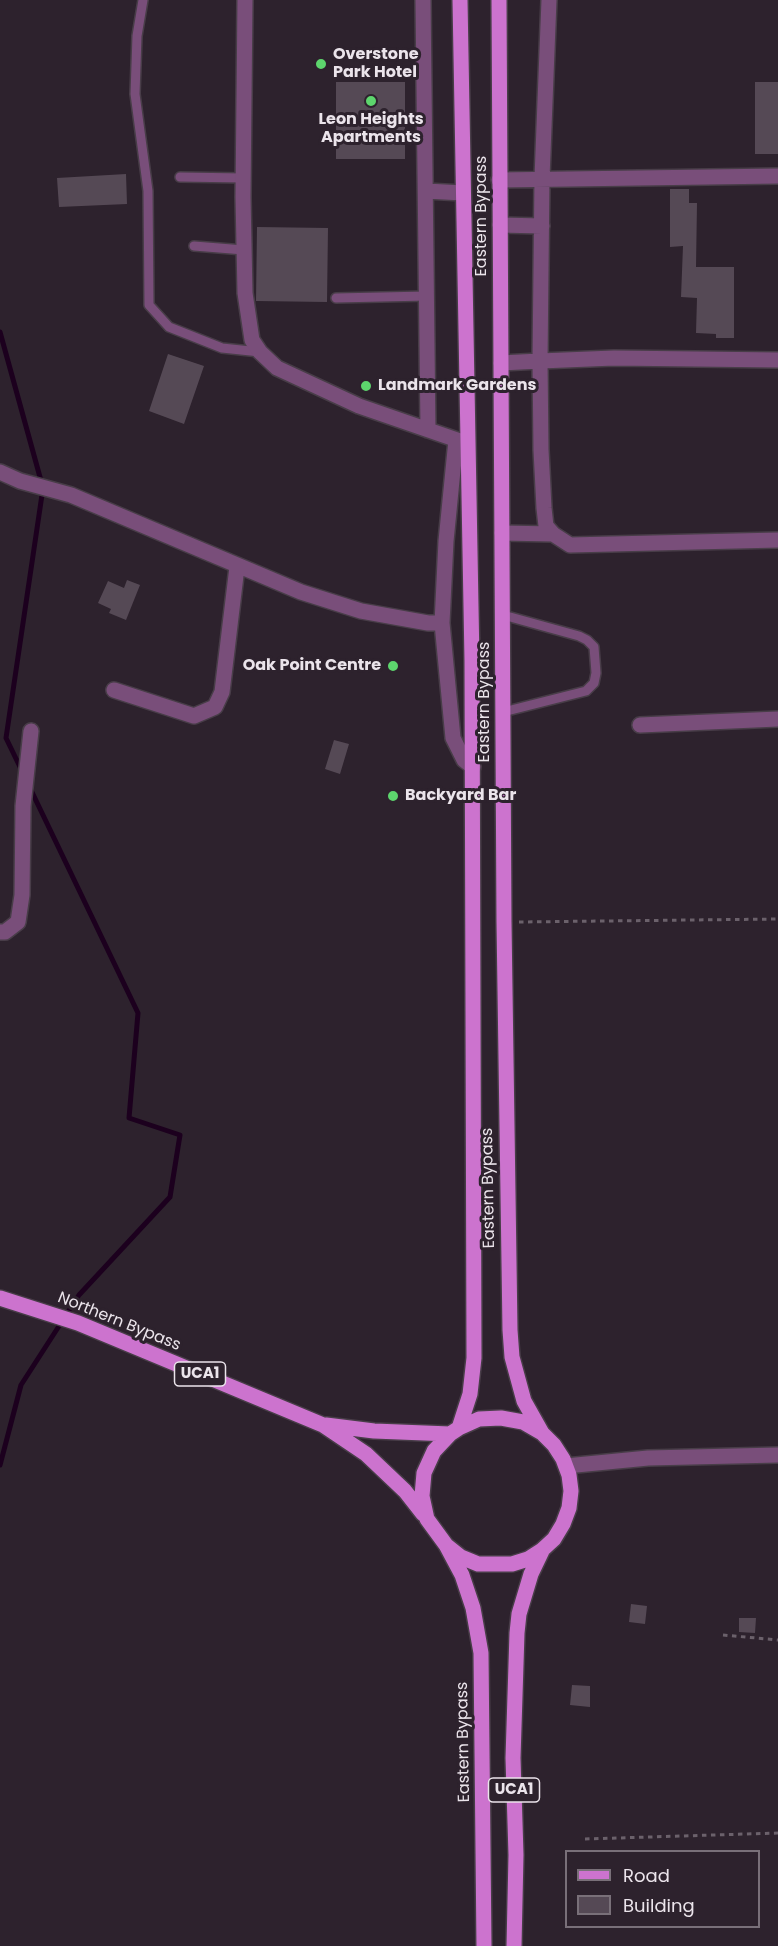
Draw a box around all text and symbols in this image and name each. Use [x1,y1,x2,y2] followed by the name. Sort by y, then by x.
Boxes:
[333,45,419,83] place label: Overstone Park Hotel
[314,57,328,71] marker: Overstone Park Hotel
[364,94,378,108] marker: Leon Heights Apartments
[318,110,424,148] place label: Leon Heights Apartments
[472,156,492,276] street label: Eastern Bypass
[378,376,536,396] place label: Landmark Gardens
[359,379,373,393] marker: Landmark Gardens
[475,642,495,762] street label: Eastern Bypass
[243,656,381,676] place label: Oak Point Centre
[386,659,400,673] marker: Oak Point Centre
[405,786,516,806] place label: Backyard Bar
[386,789,400,803] marker: Backyard Bar
[478,1127,500,1249] street label: Eastern Bypass
[55,1289,183,1355] street label: Northern Bypass
[174,1362,226,1386] road number: UCA1
[453,1681,475,1803] street label: Eastern Bypass
[488,1778,540,1802] road number: UCA1
[565,1850,760,1928] legend
[623,1863,670,1888] text: Road
[623,1893,695,1918] text: Building

